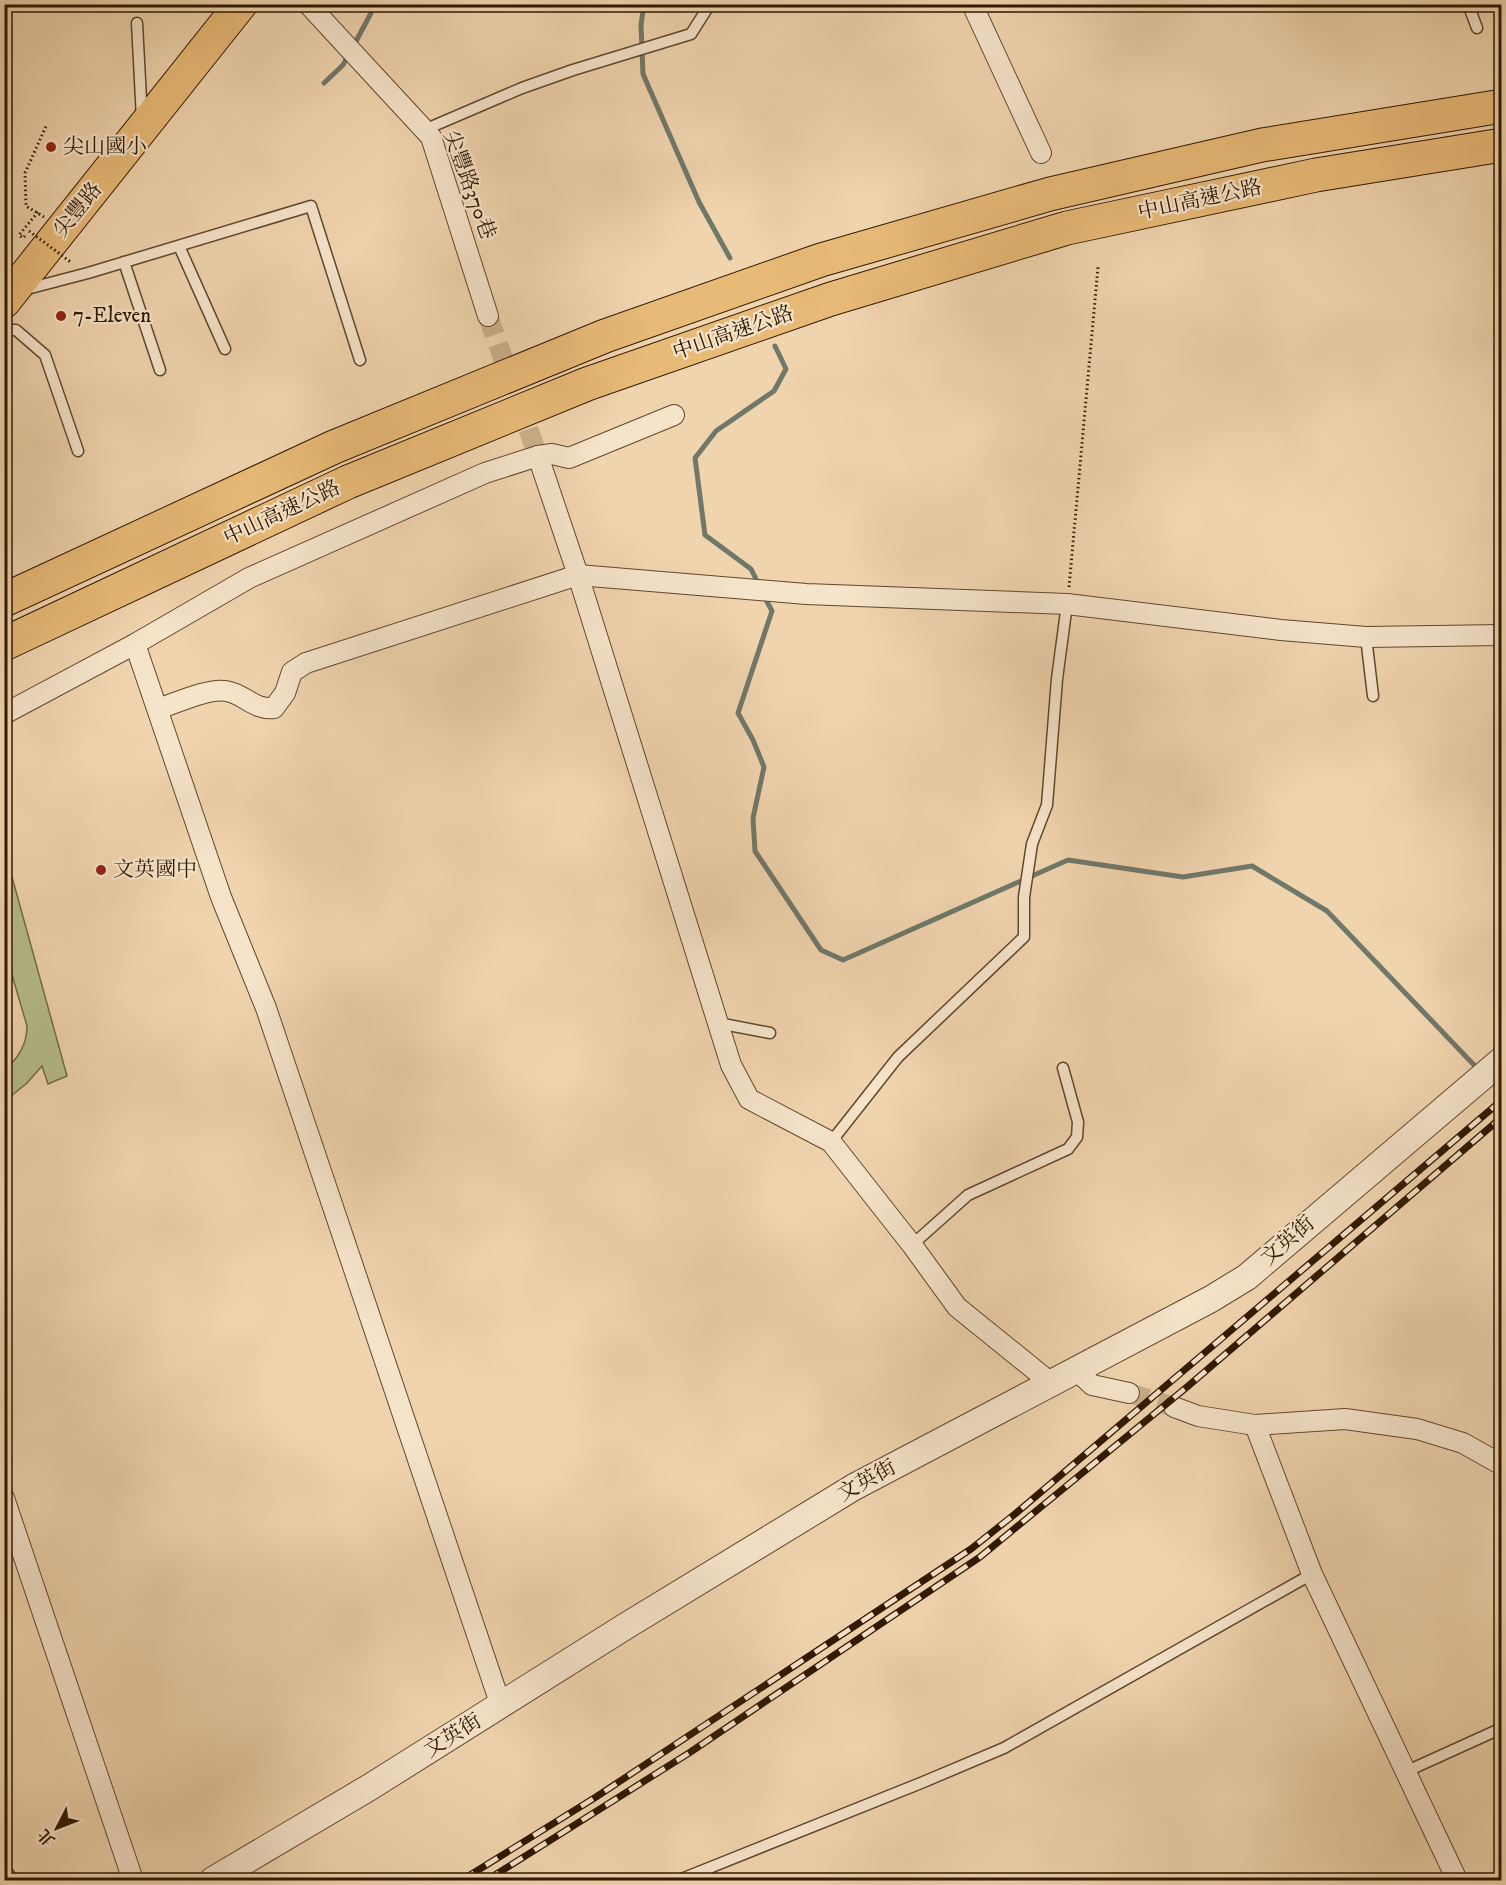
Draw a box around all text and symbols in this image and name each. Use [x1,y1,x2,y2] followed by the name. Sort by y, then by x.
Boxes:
[437,127,501,243] street label: 尖豐路370巷
[63,134,147,160] place label: 尖山國小
[44,140,58,154] marker: 尖山國小
[1136,174,1264,226] street label: 中山高速公路
[48,177,108,243] street label: 尖豐路
[669,300,797,366] street label: 中山高速公路
[73,303,151,329] place label: 7-Eleven
[54,309,68,323] marker: 7-Eleven
[219,475,345,551] street label: 中山高速公路
[113,857,197,883] place label: 文英國中
[94,863,108,877] marker: 文英國中
[1256,1211,1320,1271] street label: 文英街
[833,1454,901,1508] street label: 文英街
[419,1708,487,1764] street label: 文英街
[27,1798,87,1858] north arrow
[34,1825,59,1850] text: 北

